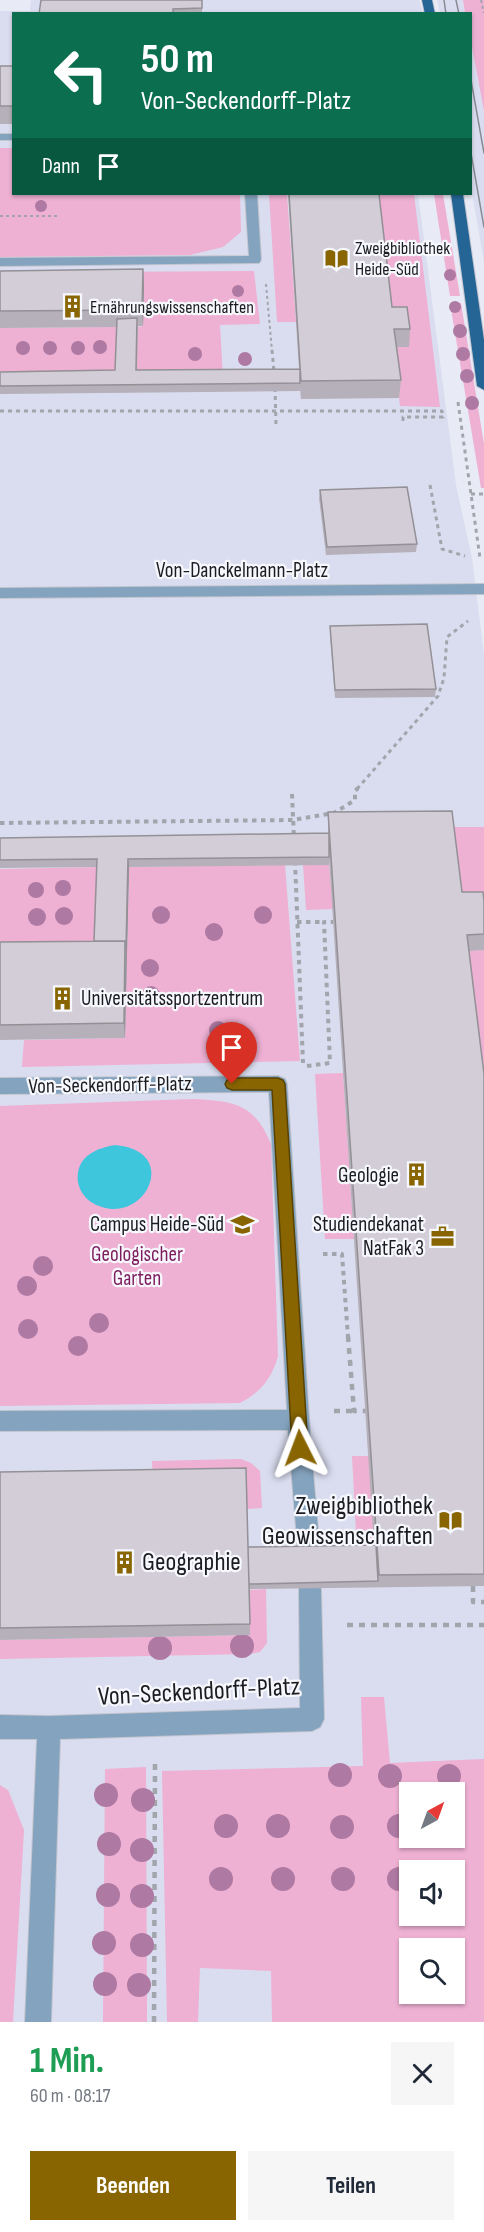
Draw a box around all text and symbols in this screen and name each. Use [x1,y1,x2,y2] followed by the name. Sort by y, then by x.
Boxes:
[141,34,214,85] text: 50 m
[42,36,120,114] icon: left
[141,85,351,117] text: Von-Seckendorff-Platz
[92,150,125,183] icon: arrive
[42,153,80,180] text: Dann
[355,238,450,280] place label: Zweigbibliothek Heide-Süd
[324,245,350,271] library icon: Zweigbibliothek Heide-Süd
[59,294,85,320] building icon: Ernährungswissenschaften
[90,297,254,318] place label: Ernährungswissenschaften
[156,558,329,583] street label: Von-Danckelmann-Platz
[50,985,76,1011] building icon: Universitätssportzentrum
[81,986,263,1011] place label: Universitätssportzentrum
[206,1022,257,1084] pin
[215,1031,248,1064] icon: arrive
[28,1071,192,1099] street label: Von-Seckendorff-Platz
[404,1162,430,1188] building icon: Geologie
[338,1163,399,1188] place label: Geologie
[229,1211,255,1237] school or university icon: Campus Heide-Süd
[90,1212,224,1237] place label: Campus Heide-Süd
[313,1212,424,1261] place label: Studiendekanat NatFak 3
[429,1223,455,1249] office icon: Studiendekanat NatFak 3
[91,1242,183,1291] park label: Geologischer Garten
[268,1416,332,1480] position arrow
[262,1491,433,1552] place label: Zweigbibliothek Geowissenschaften
[438,1508,464,1534] library icon: Zweigbibliothek Geowissenschaften
[142,1547,241,1578] place label: Geographie
[111,1549,137,1575] building icon: Geographie
[97,1671,301,1713] street label: Von-Seckendorff-Platz
[399,1782,465,1848] north arrow
[399,1782,465,2004] map controls
[399,1860,465,1926] button: sound
[399,1938,465,2004] button: search
[30,2040,104,2083] text: 1 Min.
[391,2042,454,2105] button: close
[30,2084,110,2108] text: 60 m · 08:17
[30,2151,236,2220] button: Beenden
[248,2151,454,2220] button: Teilen

